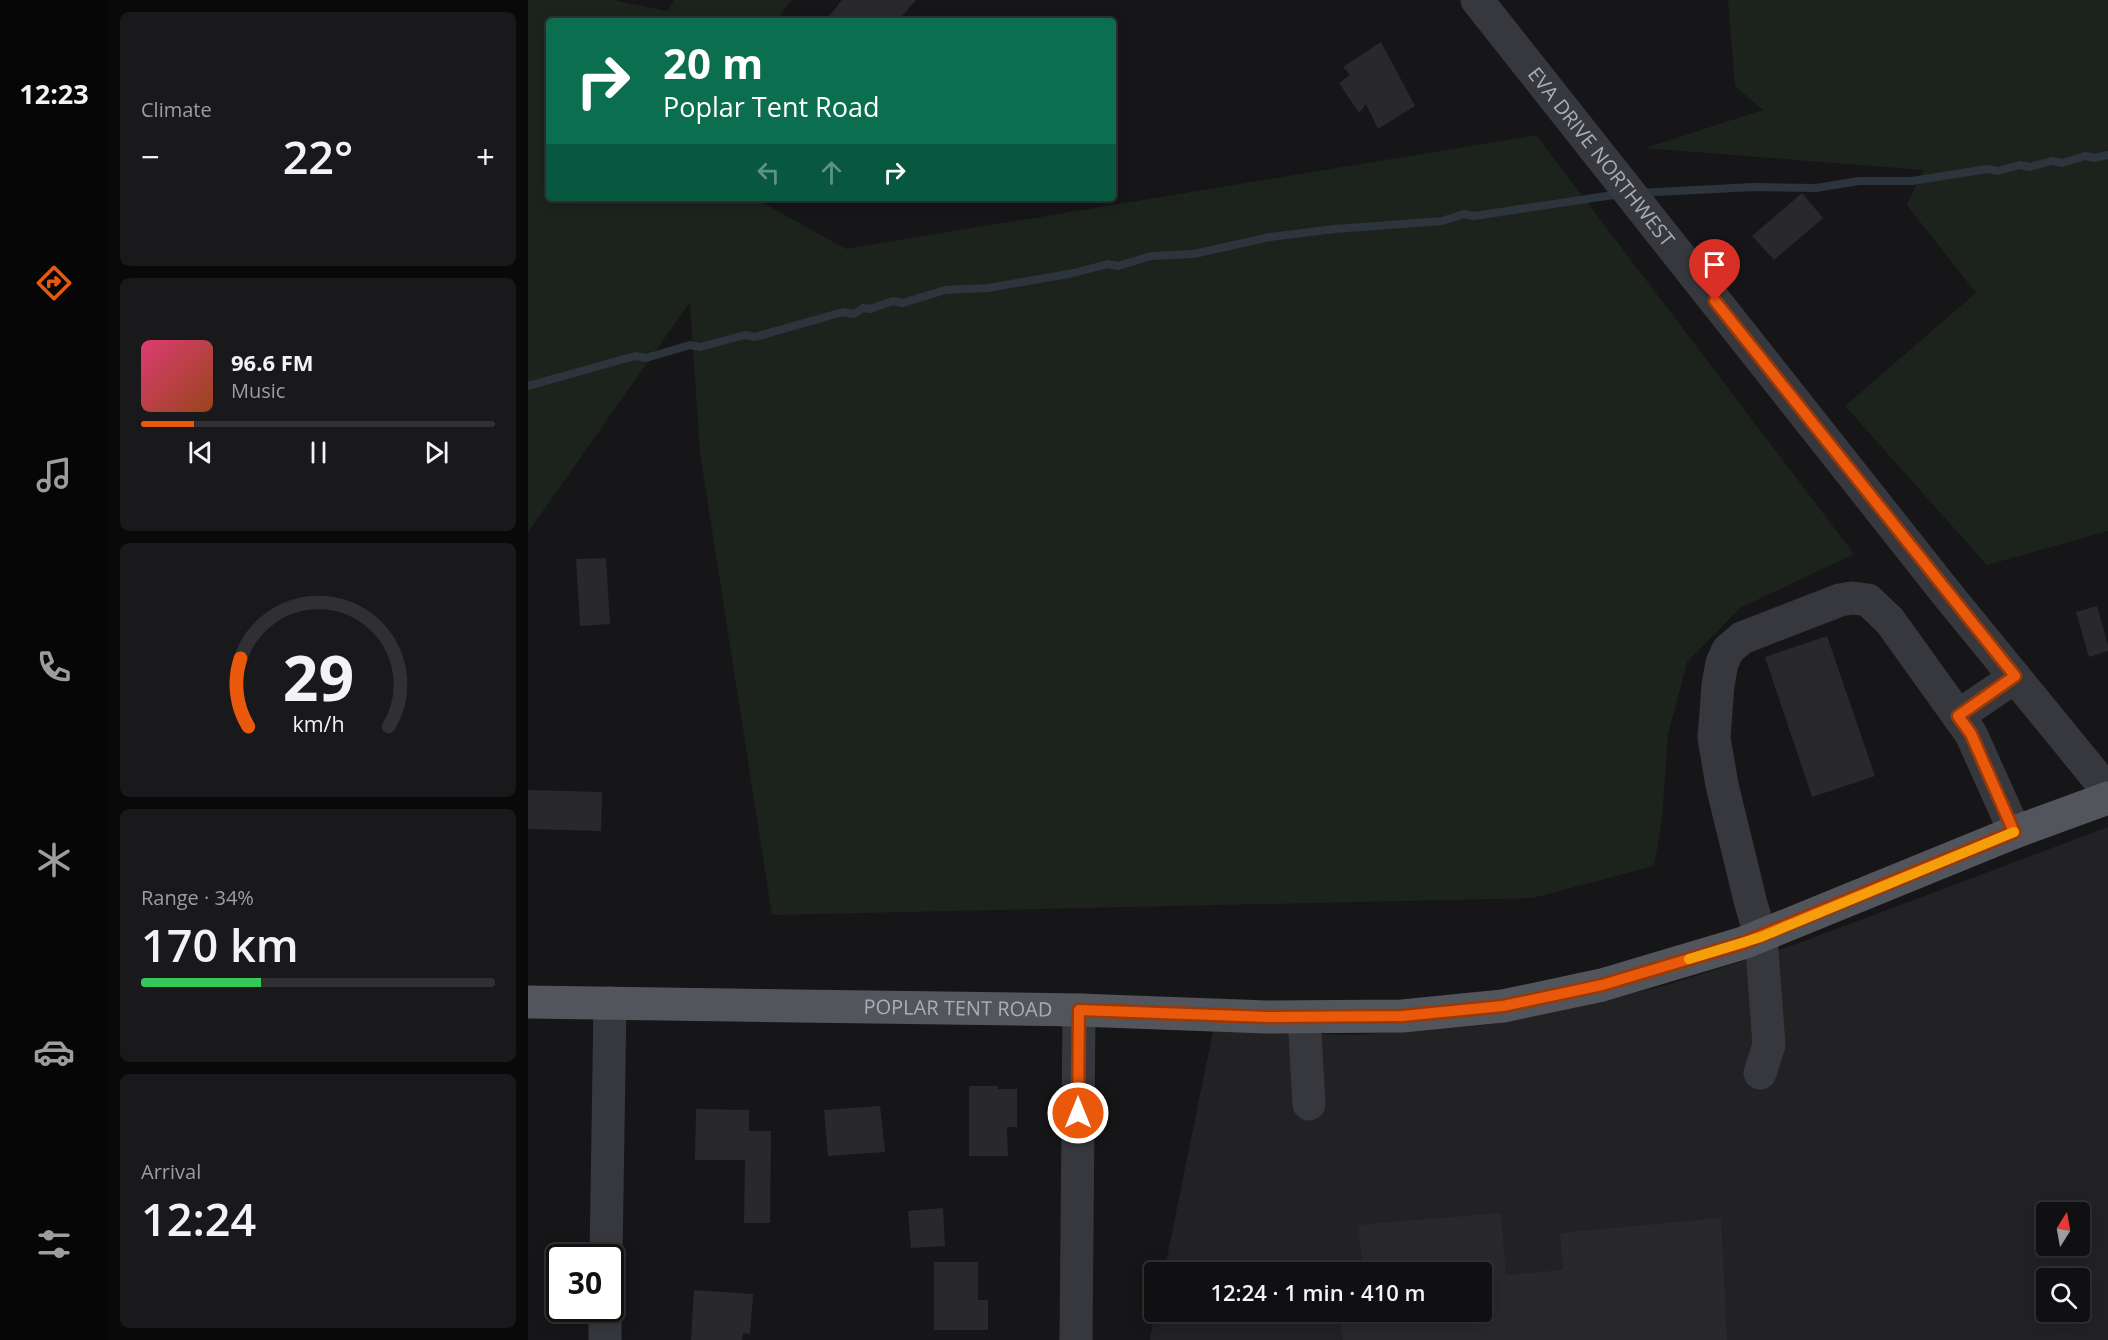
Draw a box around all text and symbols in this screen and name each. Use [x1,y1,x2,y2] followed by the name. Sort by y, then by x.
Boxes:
[663,34,763,91] text: 20 m
[564,42,642,120] icon: right
[1522,61,1681,252] street label: EVA DRIVE NORTHWEST
[19,75,89,112] text: 12:23
[663,88,880,125] text: Poplar Tent Road
[141,96,212,123] text: Climate
[283,126,353,187] text: 22°
[141,134,160,179] text: −
[476,134,495,179] text: +
[752,156,785,189] icon: left
[815,156,848,189] icon: ahead
[878,156,911,189] icon: right
[1689,239,1740,301] pin
[1698,248,1731,281] icon: arrive
[33,262,75,304] icon: directions
[231,347,314,377] text: 96.6 FM
[231,377,285,404] text: Music
[184,436,217,469] icon: previous
[302,436,335,469] icon: pause
[420,436,453,469] icon: next
[33,454,75,496] icon: music
[282,634,354,719] text: 29
[33,646,75,688] icon: phone
[292,709,344,738] text: km/h
[33,839,75,881] icon: climate
[141,884,254,911] text: Range · 34%
[141,914,299,975] text: 170 km
[863,993,1053,1023] street label: POPLAR TENT ROAD
[33,1031,75,1073] icon: car
[1046,1081,1110,1145] position arrow
[141,1158,201,1185] text: Arrival
[141,1188,256,1249] text: 12:24
[2036,1202,2090,1256] north arrow
[2036,1202,2090,1322] map controls
[33,1223,75,1265] icon: filters
[546,1244,624,1322] speed limit sign: 30
[2036,1268,2090,1322] button: search
[1210,1277,1426,1307] text: 12:24 · 1 min · 410 m

